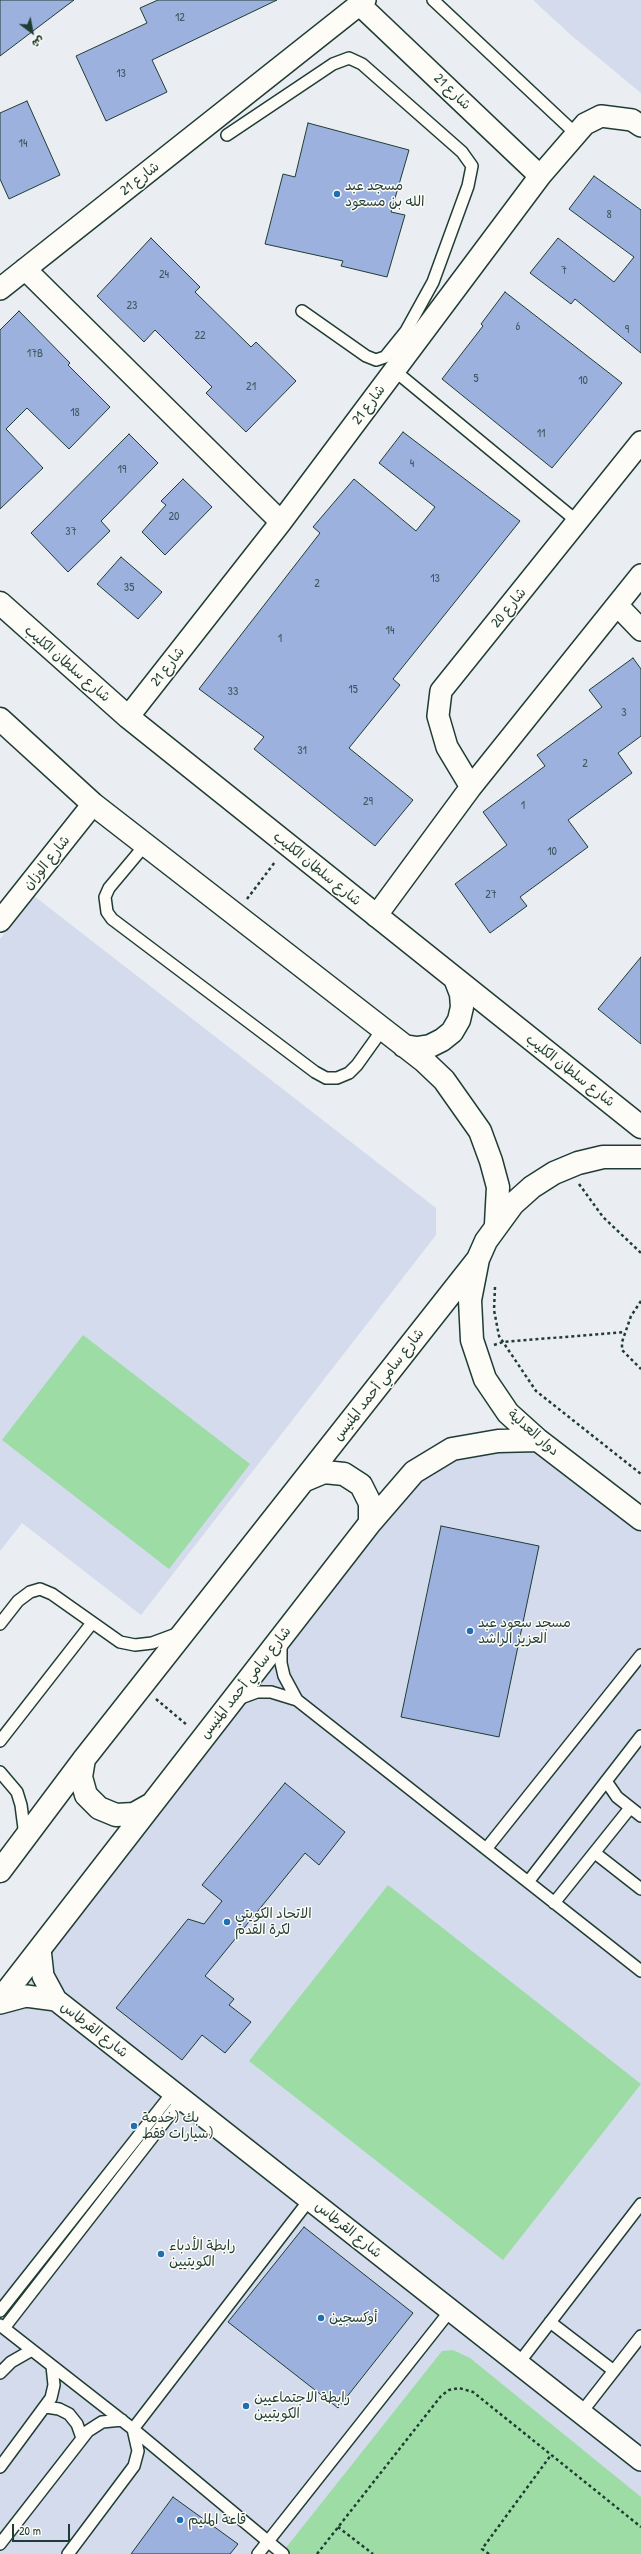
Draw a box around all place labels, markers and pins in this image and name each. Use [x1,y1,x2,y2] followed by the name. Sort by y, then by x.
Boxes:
[345,178,425,210] place label: مسجد عبد الله بن مسعود
[332,189,342,199] marker: مسجد عبد الله بن مسعود
[478,1615,571,1648] place label: مسجد سعود عبد العزيز الراشد
[465,1626,475,1636] marker: مسجد سعود عبد العزيز الراشد
[235,1906,312,1938] place label: الاتحاد الكويتي لكرة القدم
[222,1917,232,1927] marker: الاتحاد الكويتي لكرة القدم
[142,2110,214,2142] place label: بك (خدمة سيارات فقط)
[129,2121,139,2131] marker: بك (خدمة سيارات فقط)
[169,2238,236,2270] place label: رابطة الأدباء الكويتيين
[156,2249,166,2259] marker: رابطة الأدباء الكويتيين
[329,2310,377,2326] place label: أوكسجين
[316,2313,326,2323] marker: أوكسجين
[254,2390,350,2422] place label: رابطة الاجتماعيين الكويتيين
[241,2401,251,2411] marker: رابطة الاجتماعيين الكويتيين
[188,2512,246,2528] place label: قاعة المليم
[175,2515,185,2525] marker: قاعة المليم

